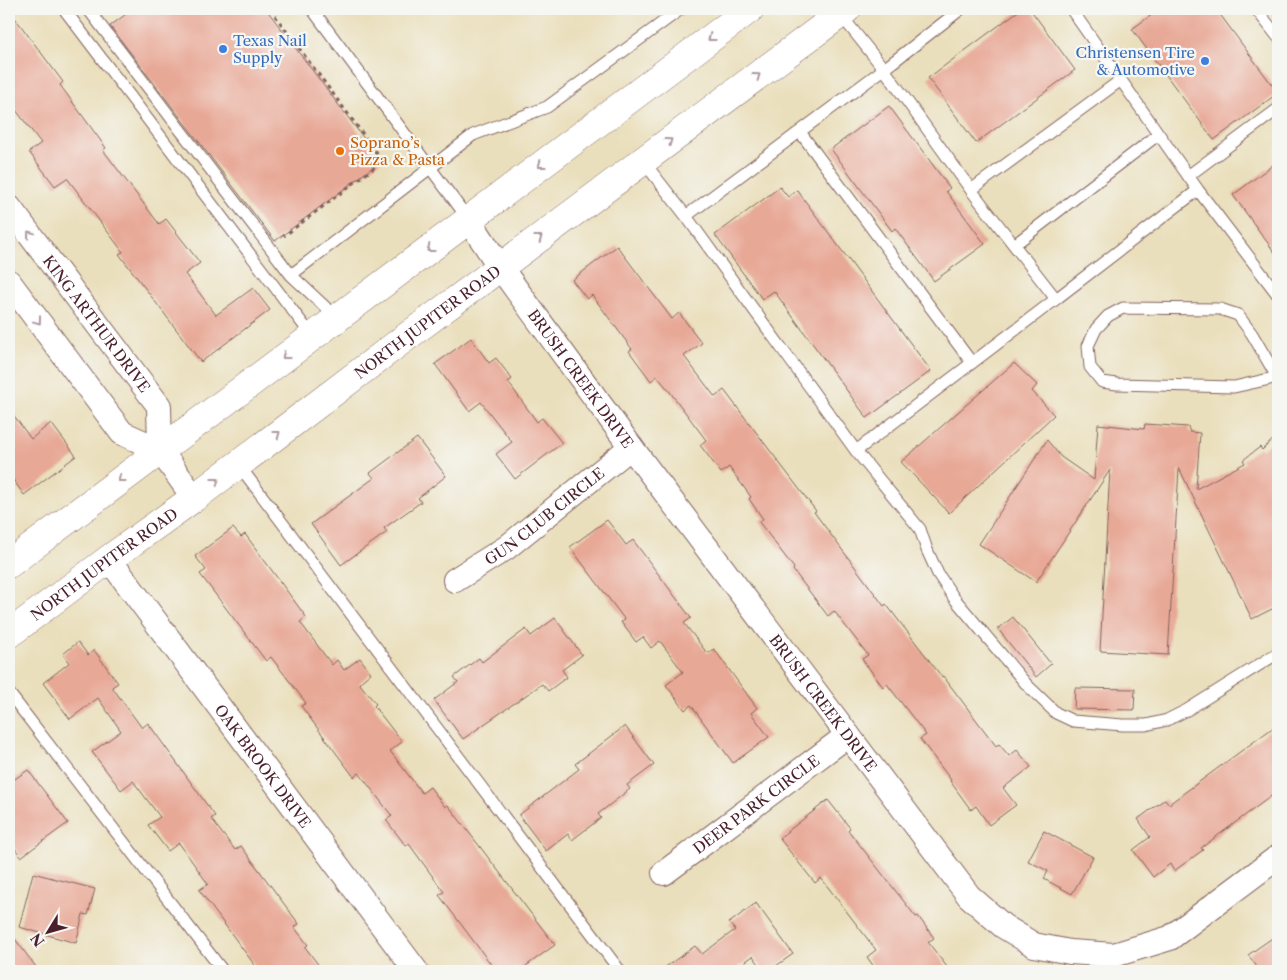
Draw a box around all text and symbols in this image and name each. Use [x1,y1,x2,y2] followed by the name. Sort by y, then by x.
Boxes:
[233,31,307,67] place label: Texas Nail Supply
[707,32,717,41] one-way arrow
[217,43,229,55] marker: Texas Nail Supply
[1076,43,1195,79] place label: Christensen Tire & Automotive
[1199,55,1211,67] marker: Christensen Tire & Automotive
[751,73,761,82] one-way arrow
[350,133,445,169] place label: Soprano’s Pizza & Pasta
[663,138,672,146] one-way arrow
[334,145,346,157] marker: Soprano’s Pizza & Pasta
[538,160,547,168] one-way arrow
[27,231,35,240] one-way arrow
[533,235,543,244] one-way arrow
[426,243,436,252] one-way arrow
[39,251,155,396] street label: KING ARTHUR DRIVE
[350,261,504,383] street label: NORTH JUPITER ROAD
[524,305,638,451] street label: BRUSH CREEK DRIVE
[32,315,41,325] one-way arrow
[281,350,291,359] one-way arrow
[271,432,280,440] one-way arrow
[481,463,608,569] street label: GUN CLUB CIRCLE
[117,473,127,482] one-way arrow
[210,478,220,487] one-way arrow
[27,503,181,624] street label: NORTH JUPITER ROAD
[766,630,881,775] street label: BRUSH CREEK DRIVE
[211,700,315,832] street label: OAK BROOK DRIVE
[689,750,823,858] street label: DEER PARK CIRCLE
[22,908,72,958] north arrow
[27,930,48,950] text: N

